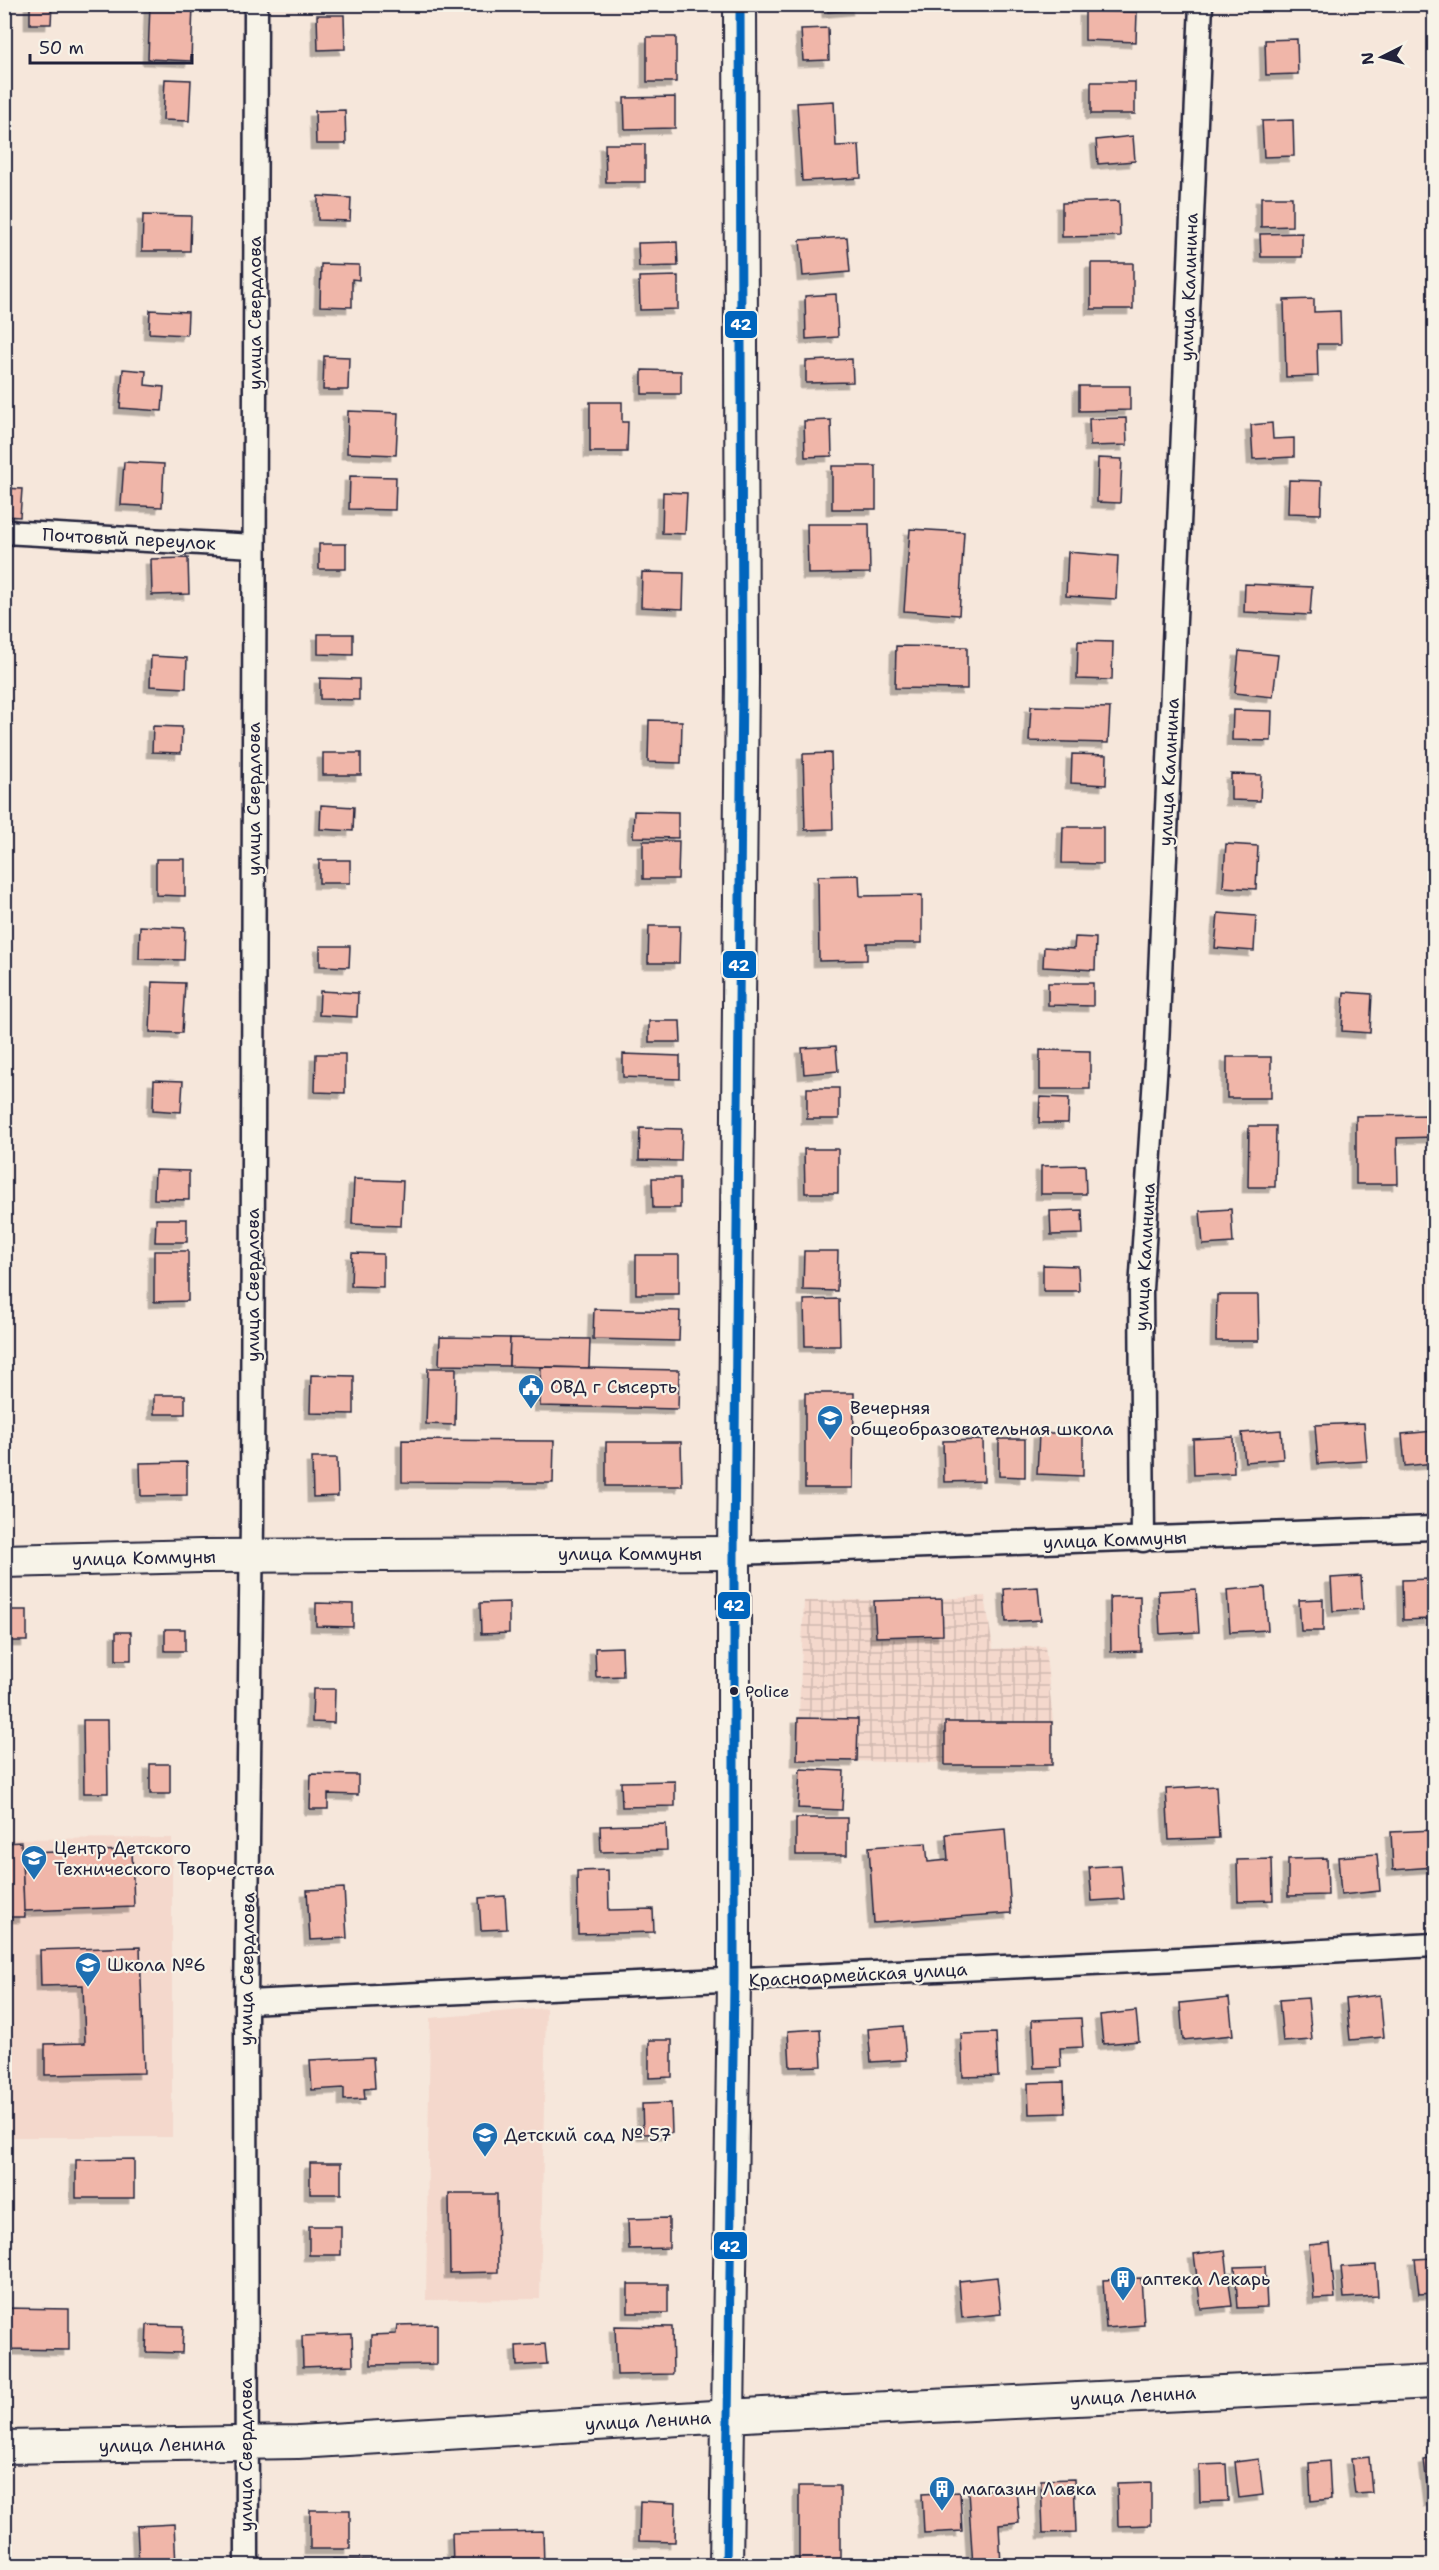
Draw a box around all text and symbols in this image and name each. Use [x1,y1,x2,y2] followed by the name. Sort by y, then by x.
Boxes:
[30,27,192,65] scale bar
[1352,27,1412,87] north arrow
[39,36,84,60] text: 50 m
[1356,51,1379,66] text: N
[1174,212,1204,362] street label: улица Калинина
[243,236,267,390] street label: улица Свердлова
[724,310,758,339] line badge: 42
[730,314,752,335] text: 42
[42,522,217,556] street label: Почтовый переулок
[1153,697,1185,847] street label: улица Калинина
[242,722,266,876] street label: улица Свердлова
[722,950,757,979] line badge: 42
[728,955,750,976] text: 42
[1129,1182,1161,1332] street label: улица Калинина
[241,1208,265,1362] street label: улица Свердлова
[516,1372,546,1410] public building icon: ОВД г Сысерть
[550,1375,677,1399] place label: ОВД г Сысерть
[850,1396,1114,1441] place label: Вечерняя общеобразовательная школа
[815,1403,845,1441] school or university icon: Вечерняя общеобразовательная школа
[1043,1525,1187,1555] street label: улица Коммуны
[558,1542,702,1566] street label: улица Коммуны
[72,1545,216,1571] street label: улица Коммуны
[717,1591,751,1620] line badge: 42
[723,1595,745,1616] text: 42
[745,1681,789,1702] place label: Police
[728,1685,740,1697] marker: Police
[54,1836,275,1881] place label: Центр Детского Технического Творчества
[19,1843,49,1881] school or university icon: Центр Детского Технического Творчества
[234,1892,260,2046] street label: улица Свердлова
[73,1950,103,1988] school or university icon: Школа №6
[107,1953,206,1977] place label: Школа №6
[748,1957,968,1993] street label: Красноармейская улица
[470,2120,500,2158] school or university icon: Детский сад № 57
[504,2123,672,2147] place label: Детский сад № 57
[713,2231,748,2260] line badge: 42
[719,2236,741,2257] text: 42
[1108,2264,1138,2302] building icon: аптека Лекарь
[1142,2267,1270,2291] place label: аптека Лекарь
[234,2378,258,2532] street label: улица Свердлова
[1069,2381,1197,2411] street label: улица Ленина
[584,2406,712,2436] street label: улица Ленина
[99,2432,225,2458] street label: улица Ленина
[927,2474,957,2512] building icon: магазин Лавка
[962,2477,1096,2501] place label: магазин Лавка

